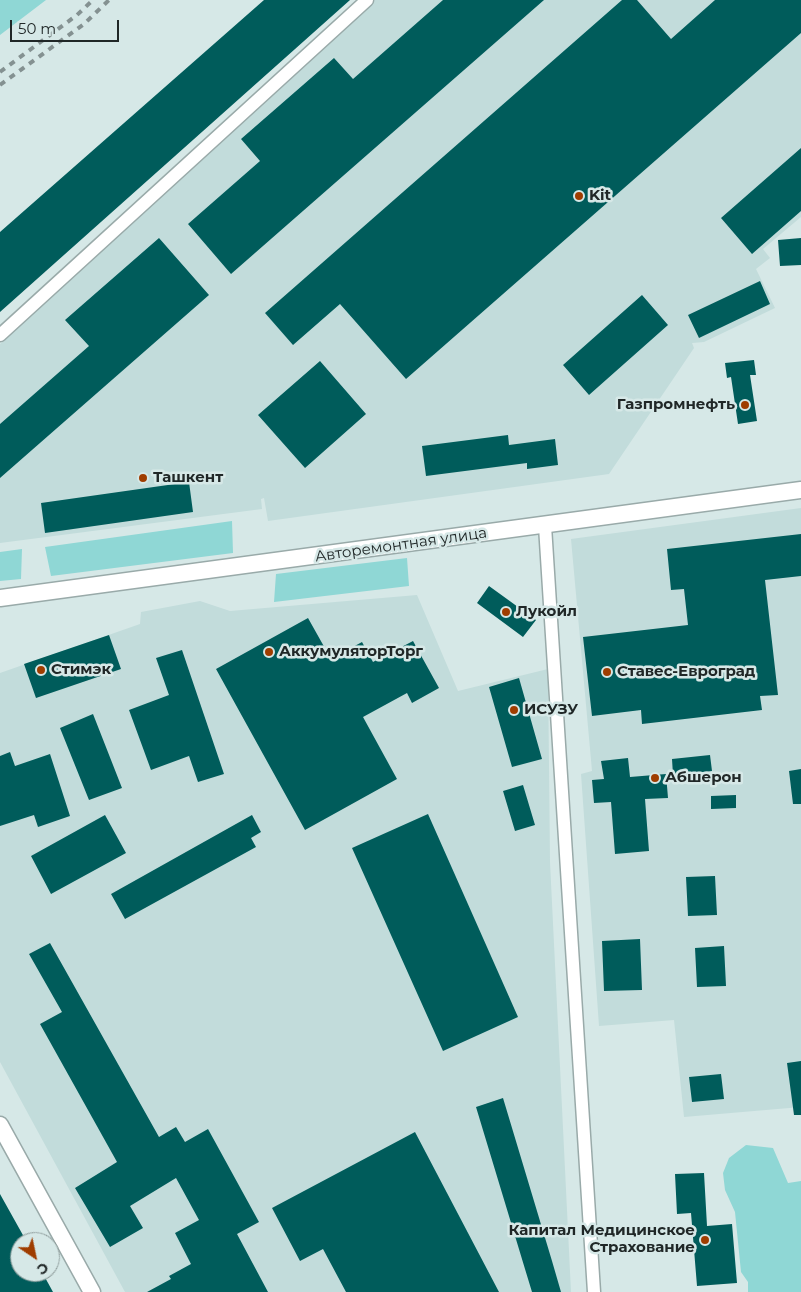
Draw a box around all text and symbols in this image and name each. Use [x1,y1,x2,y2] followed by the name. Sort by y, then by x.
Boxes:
[12,10,121,42] scale bar
[18,19,56,38] text: 50 m
[589,187,611,205] place label: Kit
[573,190,585,202] marker: Kit
[617,396,735,414] place label: Газпромнефть
[739,399,751,411] marker: Газпромнефть
[153,469,223,487] place label: Ташкент
[137,472,149,484] marker: Ташкент
[314,524,488,566] street label: Авторемонтная улица
[516,603,577,621] place label: Лукойл
[500,606,512,618] marker: Лукойл
[279,643,423,661] place label: АккумуляторТорг
[263,646,275,658] marker: АккумуляторТорг
[51,661,111,679] place label: Стимэк
[617,663,755,681] place label: Ставес-Евроград
[35,664,47,676] marker: Стимэк
[601,666,613,678] marker: Ставес-Евроград
[524,701,578,719] place label: ИСУЗУ
[508,704,520,716] marker: ИСУЗУ
[665,769,742,787] place label: Абшерон
[649,772,661,784] marker: Абшерон
[508,1222,695,1257] place label: Капитал Медицинское Страхование
[10,1232,60,1282] north arrow
[699,1234,711,1246] marker: Капитал Медицинское Страхование
[34,1258,52,1279] text: С

